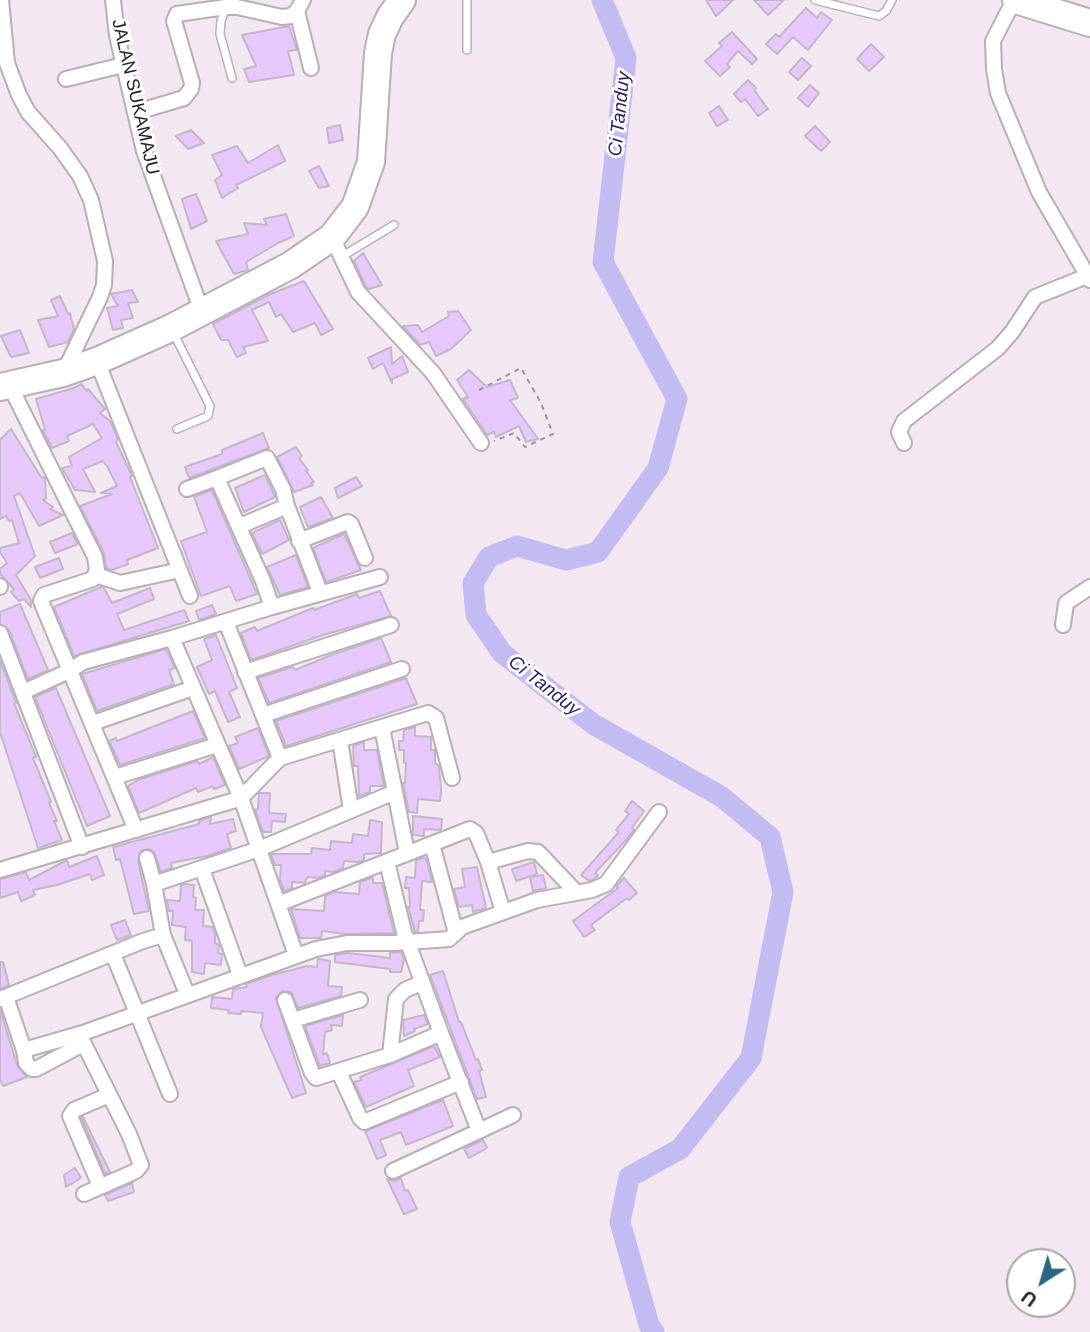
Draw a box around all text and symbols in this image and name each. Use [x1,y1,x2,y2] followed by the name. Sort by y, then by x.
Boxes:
[107,17,163,177] street label: JALAN SUKAMAJU
[604,71,636,157] water label: Ci Tanduy
[504,651,584,721] water label: Ci Tanduy
[1006,1248,1076,1318] north arrow
[1017,1286,1041,1311] text: U

